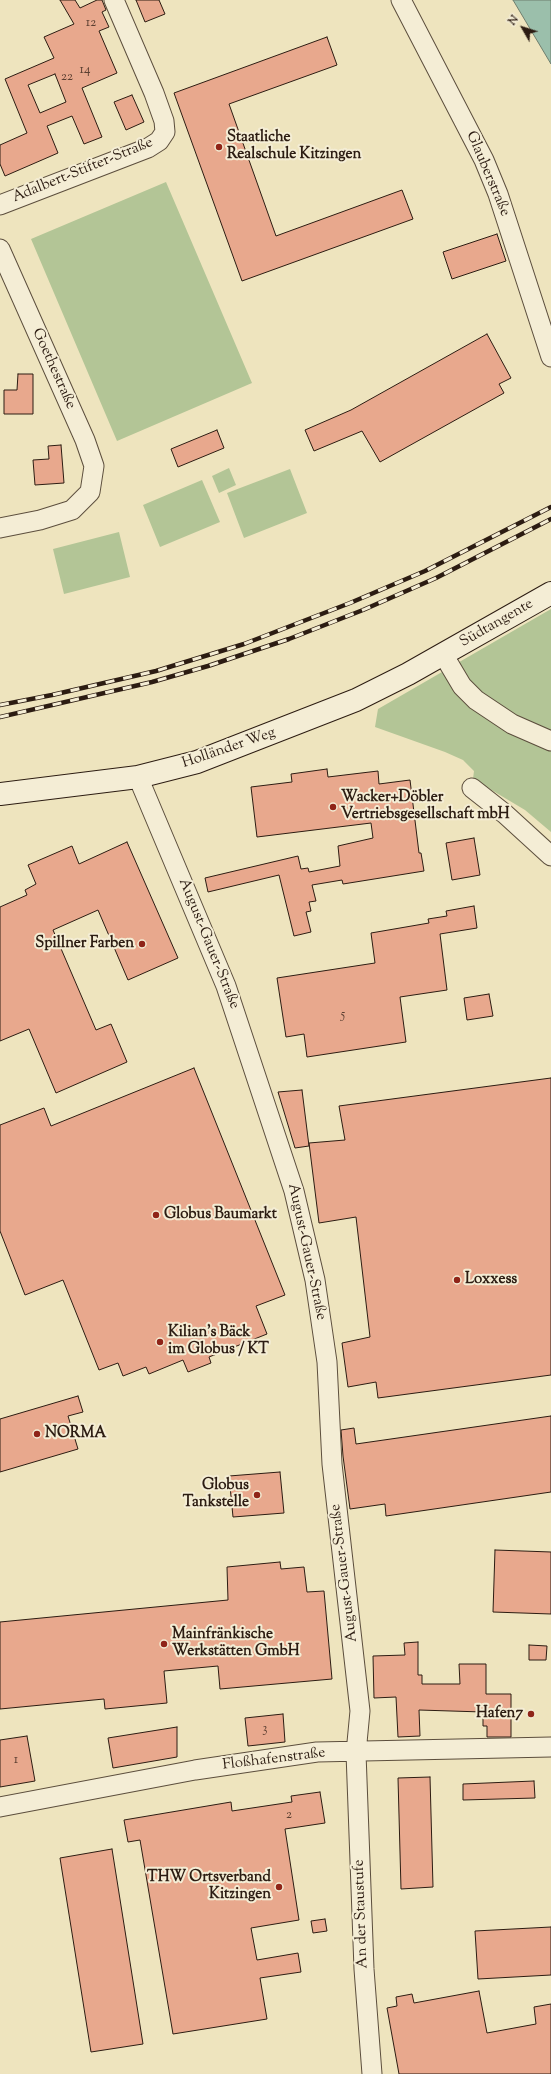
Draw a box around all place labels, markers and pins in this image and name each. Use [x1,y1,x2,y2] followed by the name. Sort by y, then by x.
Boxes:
[227,129,361,164] place label: Staatliche Realschule Kitzingen
[214,142,224,152] marker: Staatliche Realschule Kitzingen
[341,789,510,824] place label: Wacker+Döbler Vertriebsgesellschaft mbH
[328,802,338,812] marker: Wacker+Döbler Vertriebsgesellschaft mbH
[35,935,134,953] place label: Spillner Farben
[137,939,147,949] marker: Spillner Farben
[164,1206,277,1224] place label: Globus Baumarkt
[151,1210,161,1220] marker: Globus Baumarkt
[465,1271,517,1289] place label: Loxxess
[452,1275,462,1285] marker: Loxxess
[168,1324,269,1359] place label: Kilian's Bäck im Globus / KT
[155,1337,165,1347] marker: Kilian's Bäck im Globus / KT
[45,1425,106,1443] place label: NORMA
[32,1429,42,1439] marker: NORMA
[183,1477,249,1512] place label: Globus Tankstelle
[252,1490,262,1500] marker: Globus Tankstelle
[172,1626,300,1661] place label: Mainfränkische Werkstätten GmbH
[159,1639,169,1649] marker: Mainfränkische Werkstätten GmbH
[476,1705,523,1723] place label: Hafen7
[526,1709,536,1719] marker: Hafen7
[147,1869,271,1904] place label: THW Ortsverband Kitzingen
[274,1882,284,1892] marker: THW Ortsverband Kitzingen

